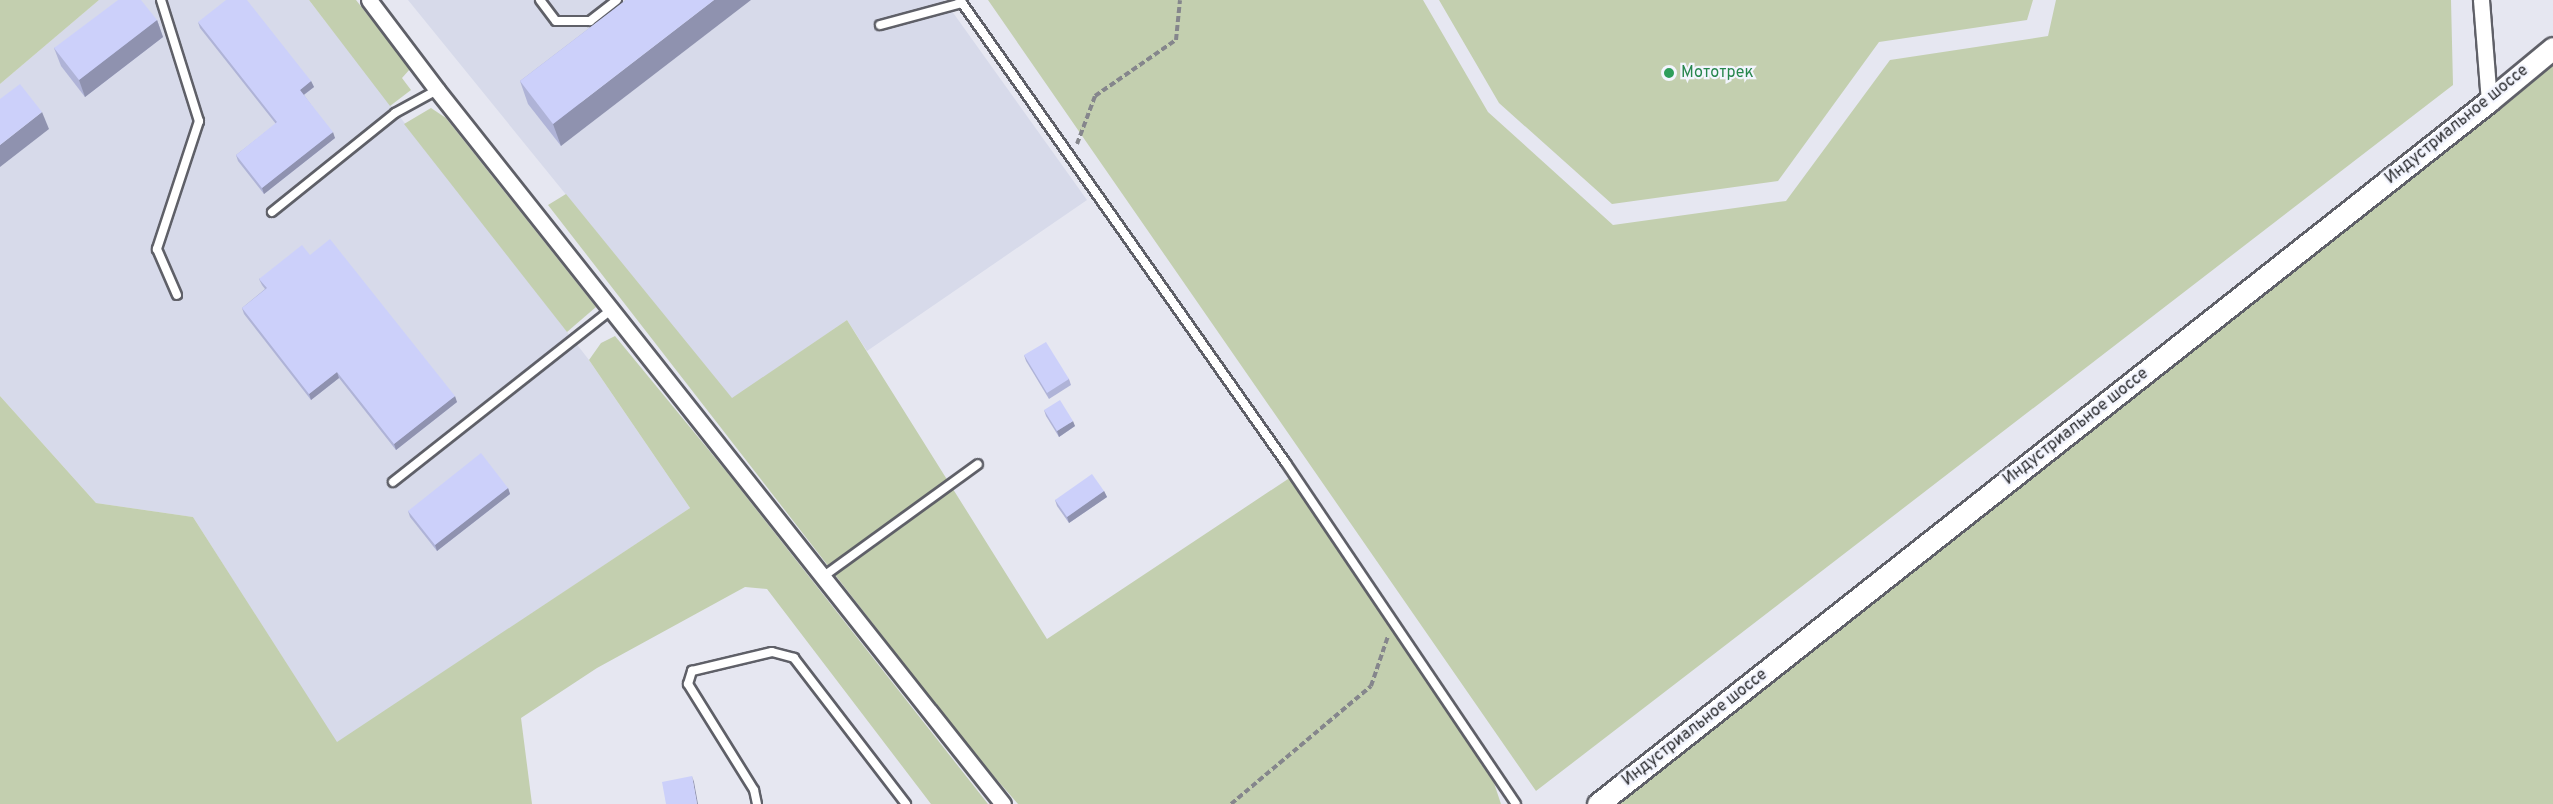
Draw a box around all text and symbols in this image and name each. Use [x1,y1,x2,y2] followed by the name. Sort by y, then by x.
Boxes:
[2382,61,2532,189] street label: Индустриальное шоссе
[1681,63,1754,83] place label: Мототрек
[1662,66,1676,80] marker: Мототрек
[2000,364,2152,490] street label: Индустриальное шоссе
[1619,665,1771,791] street label: Индустриальное шоссе

